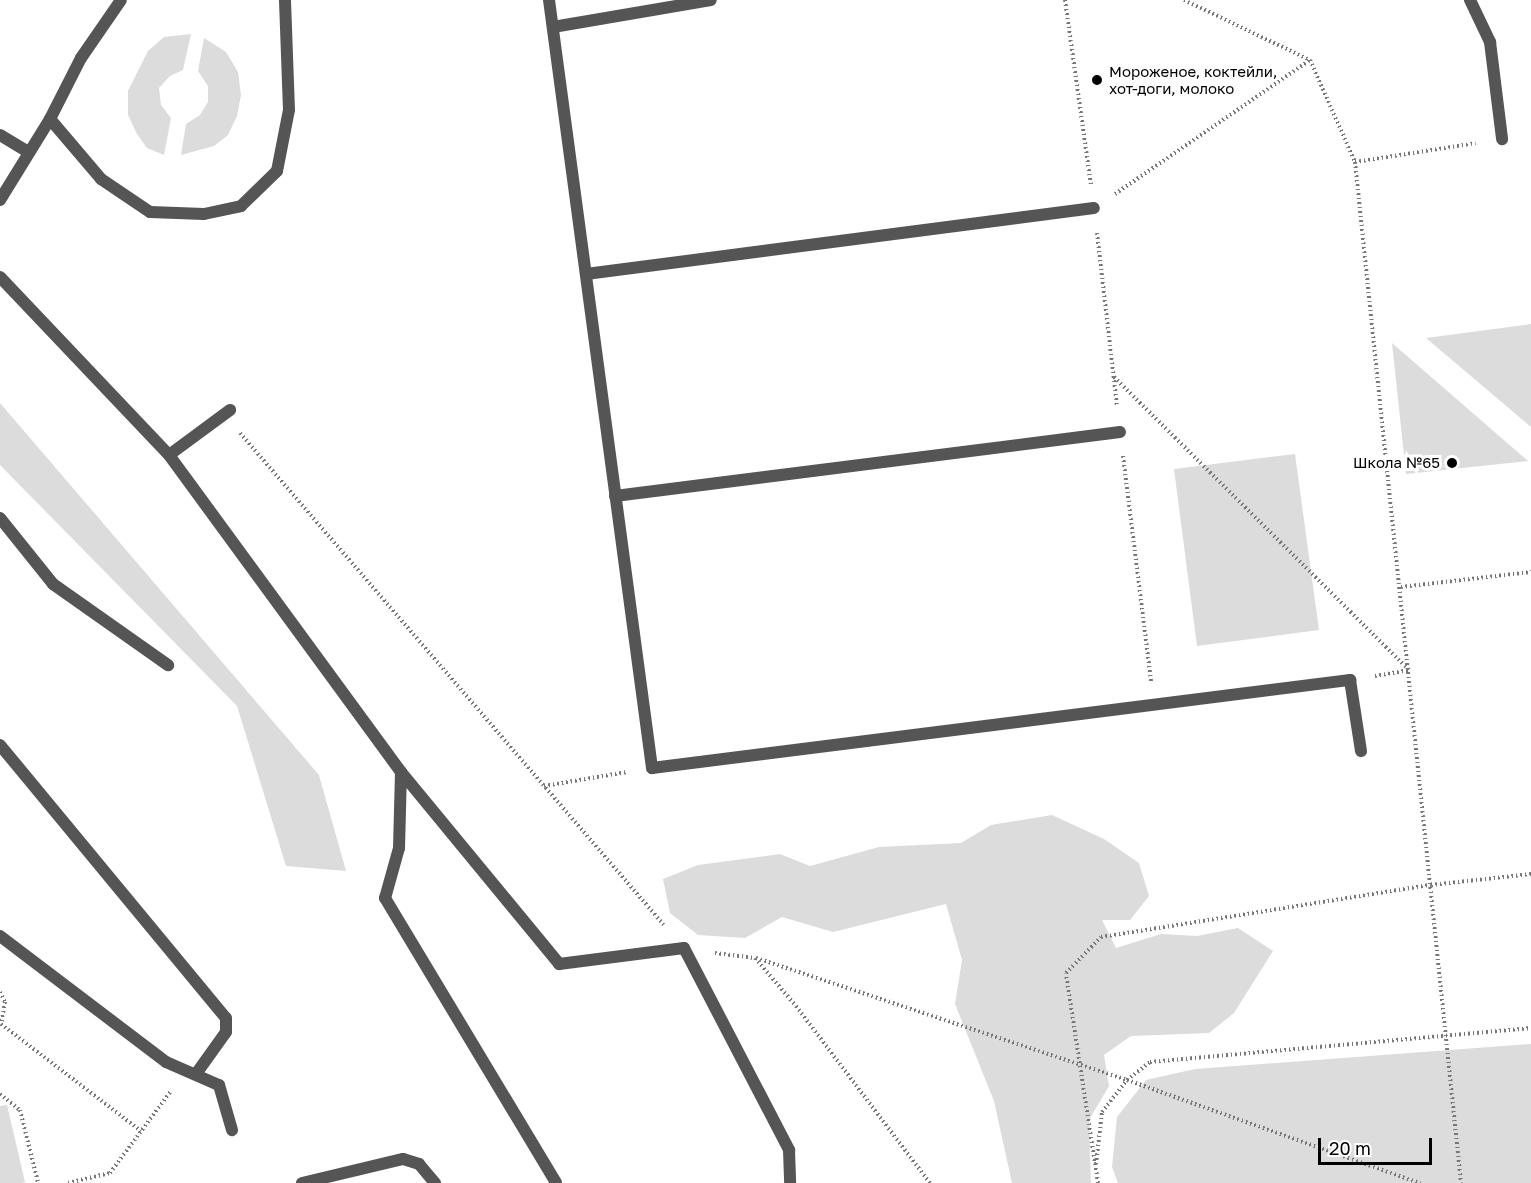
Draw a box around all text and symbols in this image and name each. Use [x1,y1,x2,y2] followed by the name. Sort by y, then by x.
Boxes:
[1109,62,1277,97] place label: Мороженое, коктейли, хот-доги, молоко
[1090,73,1104,87] marker: Мороженое, коктейли, хот-доги, молоко
[1353,454,1440,472] place label: Школа №65
[1445,456,1459,470] marker: Школа №65
[1321,1126,1435,1164] scale bar
[1329,1137,1371,1159] text: 20 m

